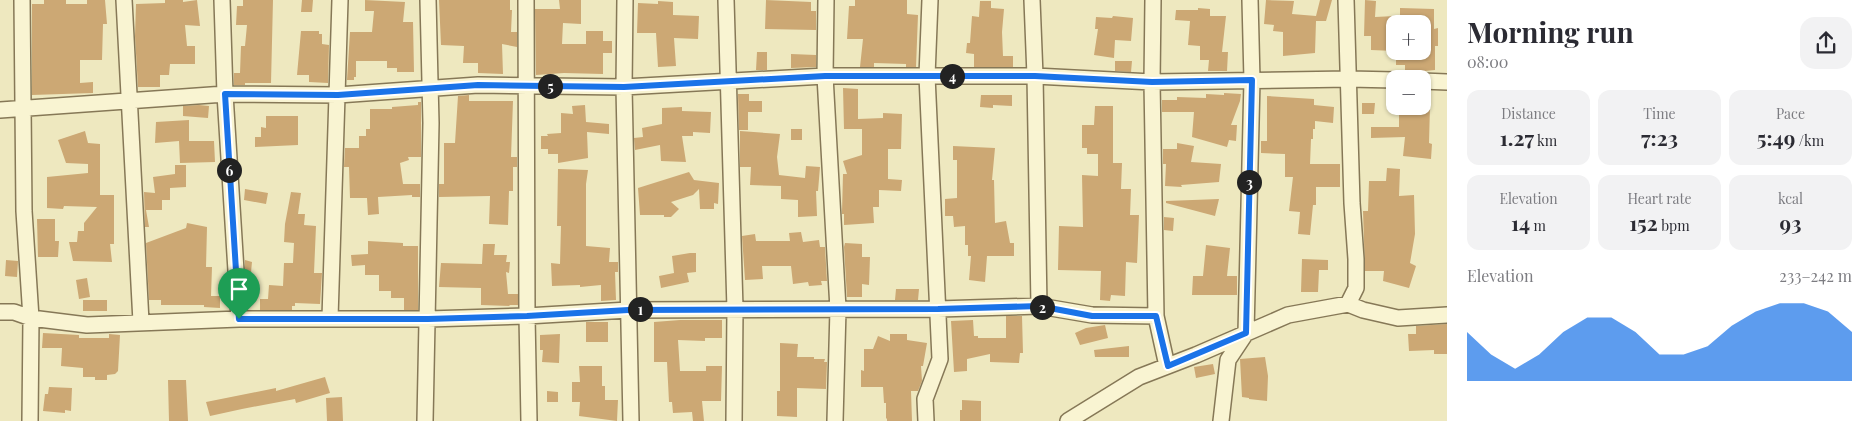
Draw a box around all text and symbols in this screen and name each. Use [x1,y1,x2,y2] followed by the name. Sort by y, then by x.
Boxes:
[1467,13,1634,50] text: Morning run
[1386,15,1431,115] map controls
[1386,15,1431,60] button: +
[1800,17,1852,69] button: share
[1467,51,1508,72] text: 08:00
[940,64,964,88] pin: 4
[949,67,956,86] text: 4
[1386,70,1431,115] button: −
[538,74,562,98] pin: 5
[547,77,554,96] text: 5
[1501,104,1556,123] text: Distance
[1643,104,1676,123] text: Time
[1776,104,1805,123] text: Pace
[1500,123,1534,151] text: 1.27
[1641,123,1678,151] text: 7:23
[1757,123,1795,151] text: 5:49
[1534,131,1557,150] text: km
[1795,131,1824,150] text: /km
[216,158,242,182] pin: 6
[226,161,233,180] text: 6
[1236,170,1262,194] pin: 3
[1246,173,1253,192] text: 3
[1499,189,1558,208] text: Elevation
[1627,189,1692,208] text: Heart rate
[1778,189,1803,208] text: kcal
[1511,208,1530,236] text: 14
[1629,208,1658,236] text: 152
[1780,208,1801,236] text: 93
[1530,216,1546,235] text: m
[1658,216,1690,235] text: bpm
[1467,265,1534,286] text: Elevation
[1779,265,1852,286] text: 233–242 m
[218,268,260,319] pin
[225,275,253,303] icon: arrive
[1030,294,1054,320] pin: 2
[628,296,652,322] pin: 1
[1039,298,1046,317] text: 2
[638,300,643,319] text: 1

